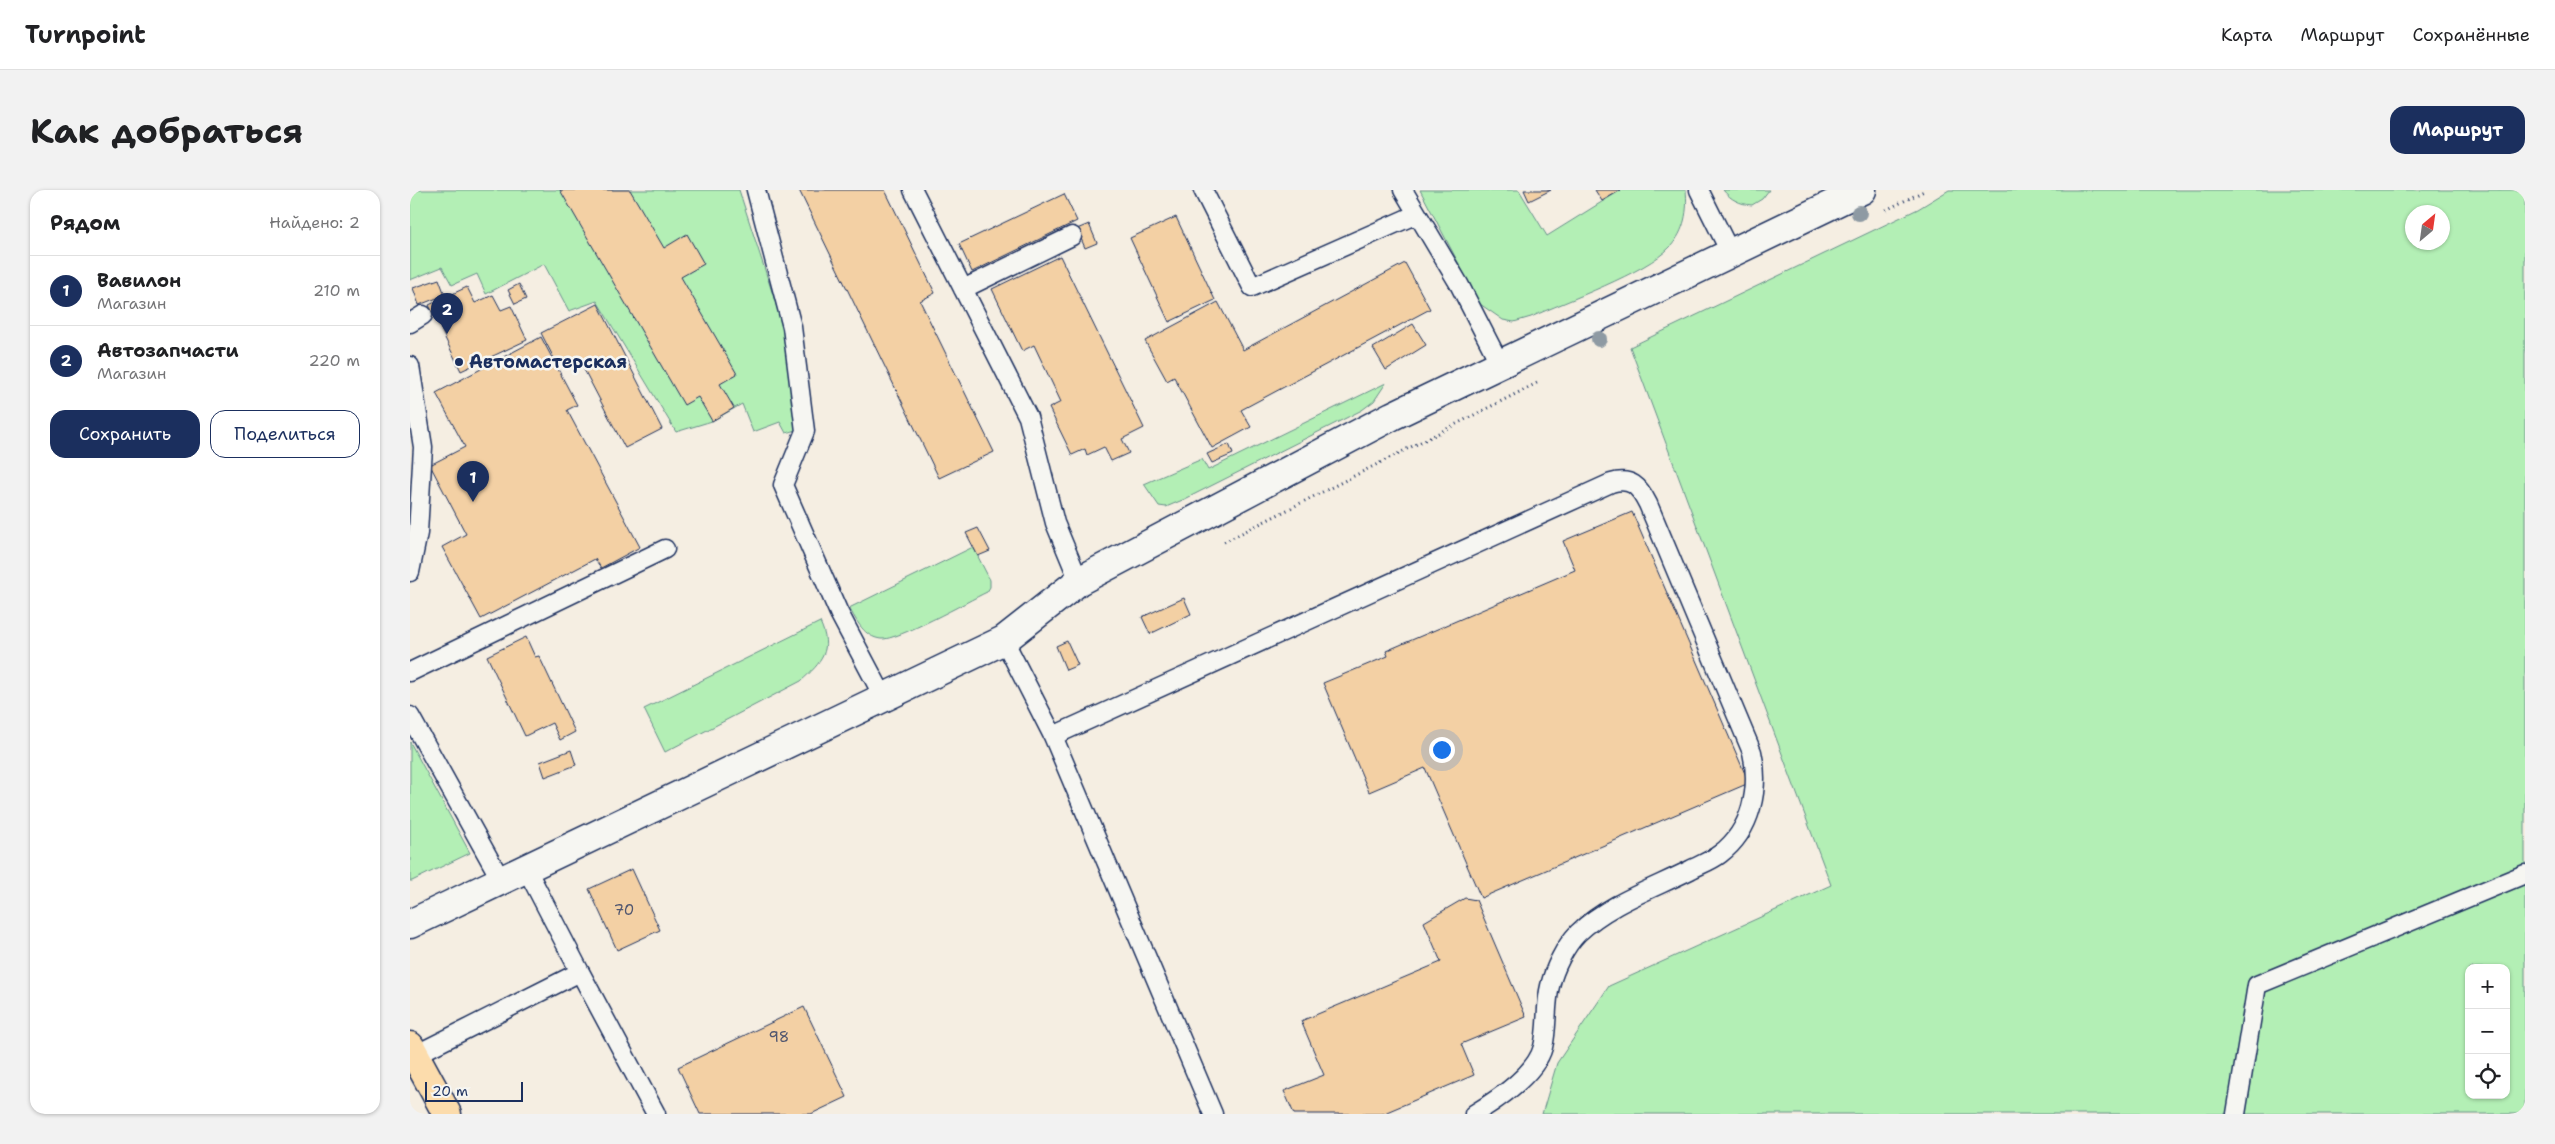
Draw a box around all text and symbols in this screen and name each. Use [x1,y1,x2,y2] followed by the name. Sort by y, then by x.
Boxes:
[25,19,146,51] text: Turnpoint
[2221,23,2272,47] text: Карта
[2300,23,2384,47] text: Маршрут
[2412,23,2530,47] text: Сохранённые
[2390,106,2525,154] button: Маршрут
[30,107,303,154] text: Как добраться
[2405,205,2450,250] north arrow
[50,209,120,237] text: Рядом
[269,212,360,233] text: Найдено: 2
[97,268,181,293] text: Вавилон
[62,280,70,301] text: 1
[313,280,360,301] text: 210 m
[97,293,166,314] text: Магазин
[431,293,463,334] pin: 2
[97,338,239,363] text: Автозапчасти
[60,350,72,371] text: 2
[308,350,360,371] text: 220 m
[469,350,627,374] place label: Автомастерская
[453,356,465,368] marker: Автомастерская
[97,363,166,384] text: Магазин
[50,410,200,458] button: Сохранить
[210,410,360,458] button: Поделиться
[457,461,489,502] pin: 1
[1429,737,1455,763] your location
[614,900,634,920] house number: 70
[2465,964,2510,1099] map controls
[2465,964,2510,1009] button: +
[2465,1009,2510,1054] button: −
[769,1027,789,1047] house number: 98
[2465,1054,2510,1099] button: locate
[425,1079,522,1102] scale bar
[432,1082,468,1100] text: 20 m

